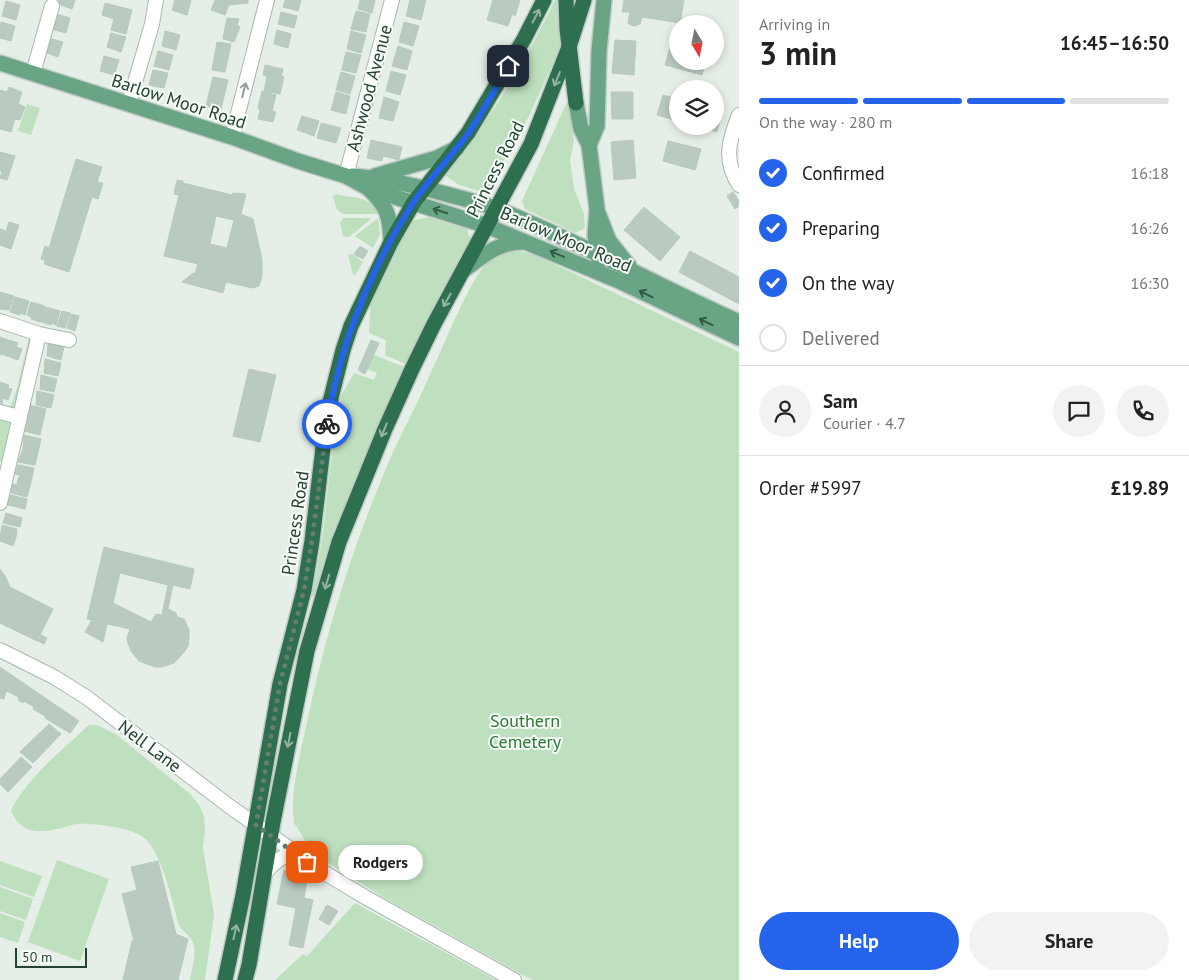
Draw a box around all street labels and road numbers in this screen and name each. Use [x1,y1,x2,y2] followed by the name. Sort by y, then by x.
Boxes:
[341,22,397,154] street label: Ashwood Avenue
[109,68,249,134] street label: Barlow Moor Road
[461,117,529,221] street label: Princess Road
[497,201,635,277] street label: Barlow Moor Road
[276,469,314,577] street label: Princess Road
[114,715,186,777] street label: Nell Lane

